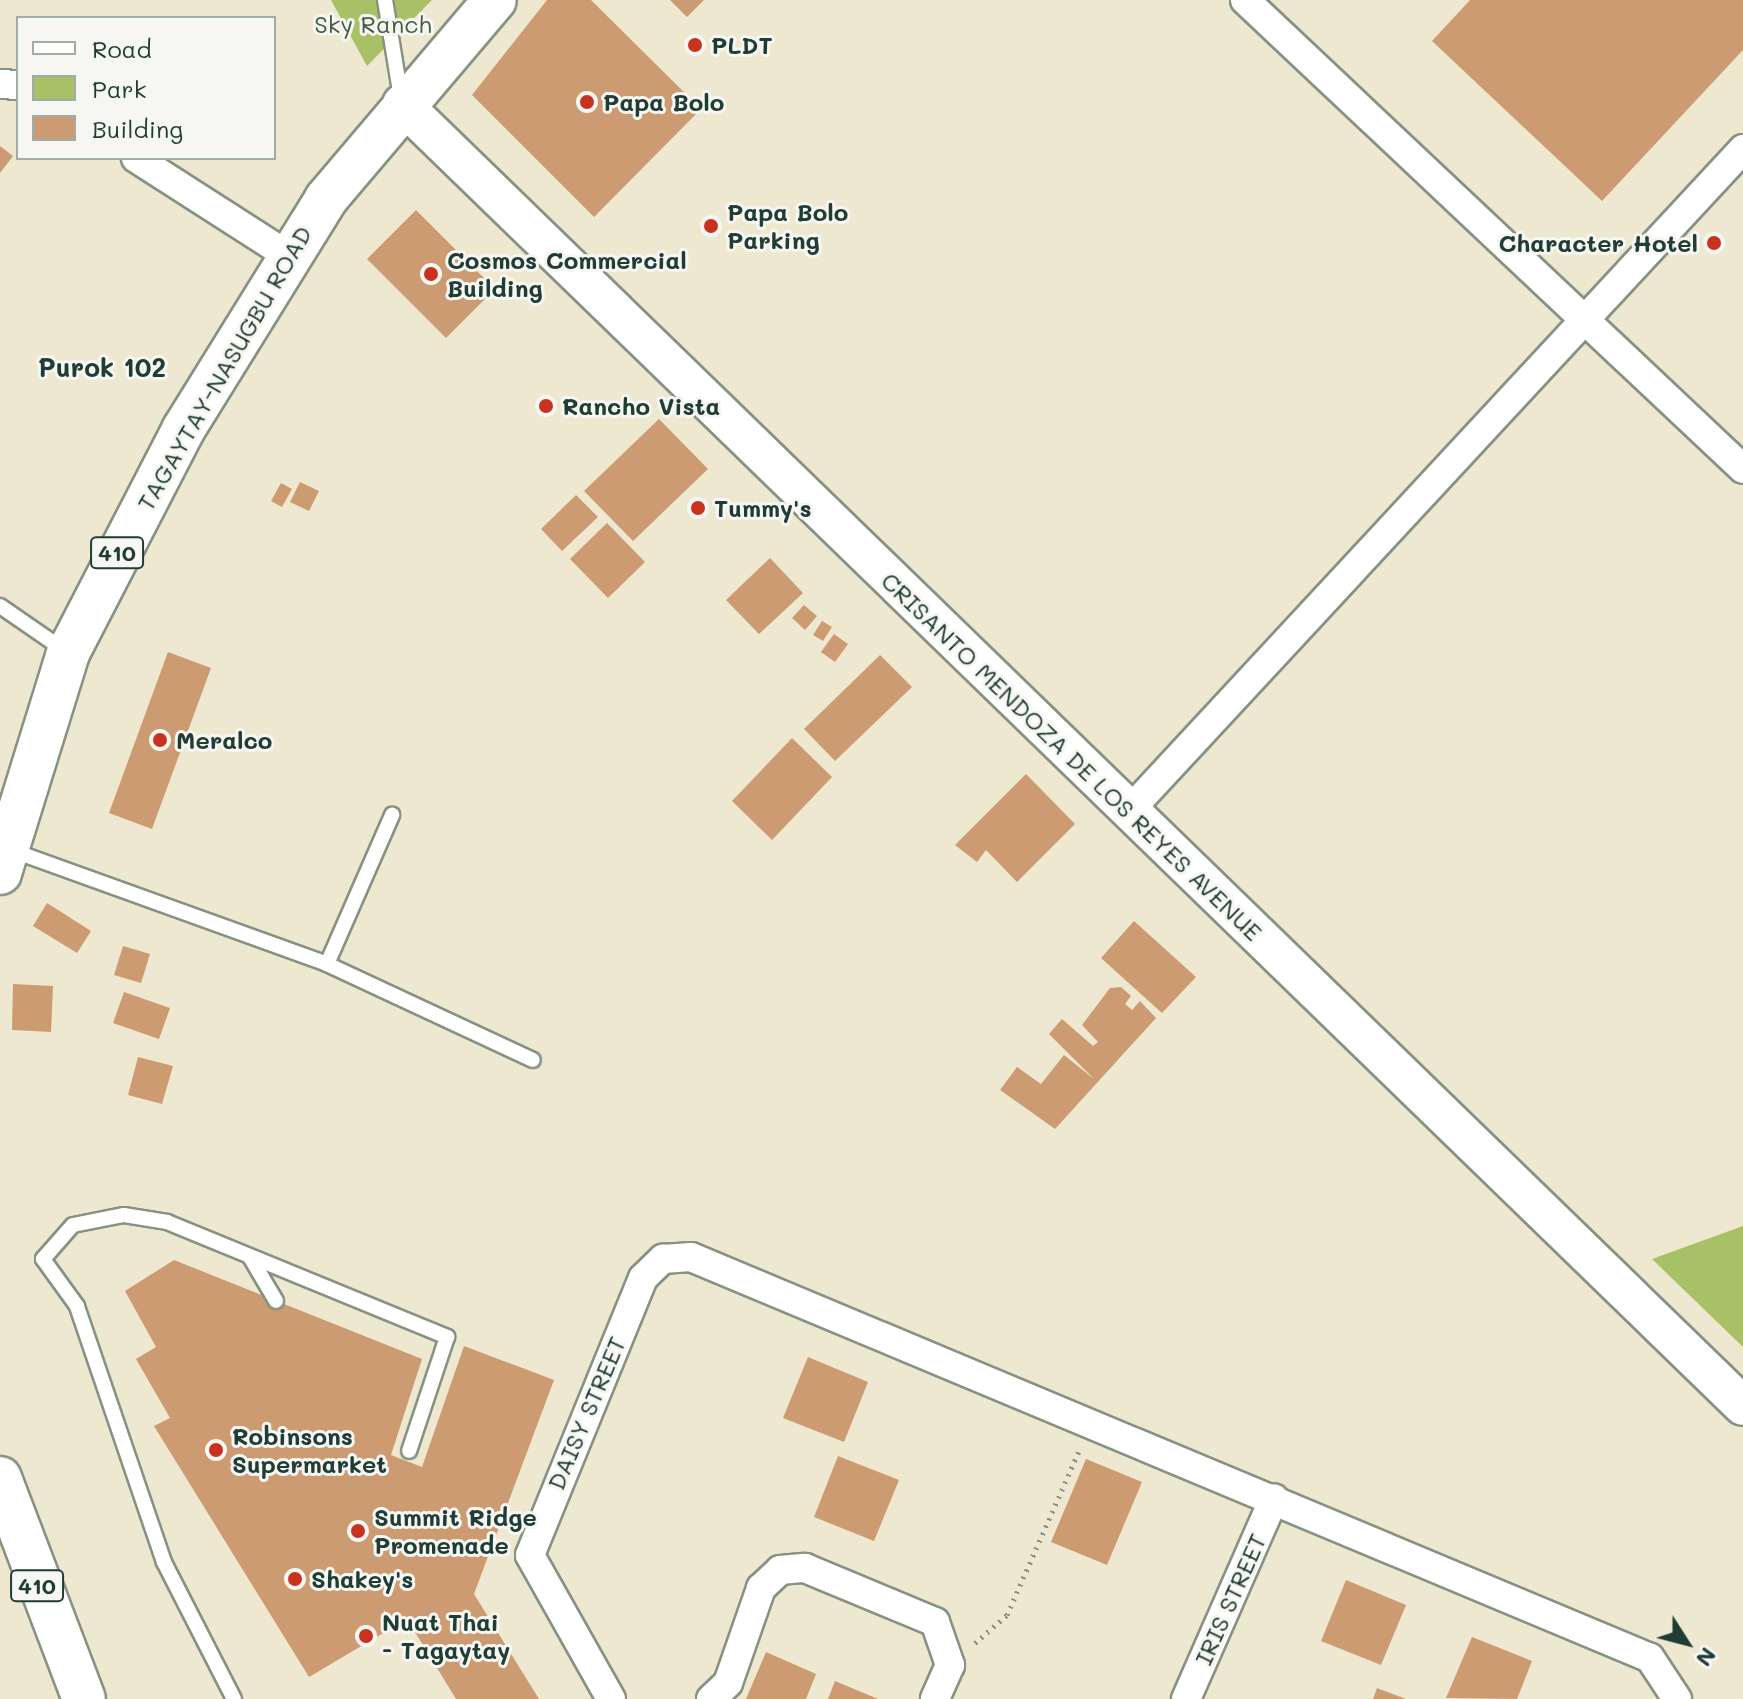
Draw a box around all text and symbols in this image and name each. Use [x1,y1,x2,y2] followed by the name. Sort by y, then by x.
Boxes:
[314,10,432,38] park label: Sky Ranch
[16,16,276,160] legend
[711,31,773,59] place label: PLDT
[92,33,152,64] text: Road
[686,36,704,54] marker: PLDT
[92,73,146,104] text: Park
[603,88,724,116] place label: Papa Bolo
[578,93,596,111] marker: Papa Bolo
[92,113,183,144] text: Building
[727,198,848,254] place label: Papa Bolo Parking
[702,217,720,235] marker: Papa Bolo Parking
[131,221,317,515] street label: TAGAYTAY-NASUGBU ROAD
[1498,229,1698,257] place label: Character Hotel
[1705,234,1723,252] marker: Character Hotel
[447,246,687,302] place label: Cosmos Commercial Building
[422,265,440,283] marker: Cosmos Commercial Building
[38,352,166,384] district label: Purok 102
[562,392,720,420] place label: Rancho Vista
[537,397,555,415] marker: Rancho Vista
[714,494,812,522] place label: Tummy's
[689,499,707,517] marker: Tummy's
[89,535,145,571] road number: 410
[876,566,1268,946] street label: CRISANTO MENDOZA DE LOS REYES AVENUE
[176,726,272,754] place label: Meralco
[151,731,169,749] marker: Meralco
[541,1332,631,1494] street label: DAISY STREET
[232,1422,387,1478] place label: Robinsons Supermarket
[207,1441,225,1459] marker: Robinsons Supermarket
[374,1503,537,1559] place label: Summit Ridge Promenade
[349,1522,367,1540] marker: Summit Ridge Promenade
[1188,1529,1272,1669] street label: IRIS STREET
[311,1565,413,1593] place label: Shakey's
[9,1568,65,1604] road number: 410
[286,1570,304,1588] marker: Shakey's
[1647,1603,1727,1683] north arrow
[382,1608,510,1664] place label: Nuat Thai - Tagaytay
[357,1627,375,1645] marker: Nuat Thai - Tagaytay
[1690,1642,1723,1673] text: N

